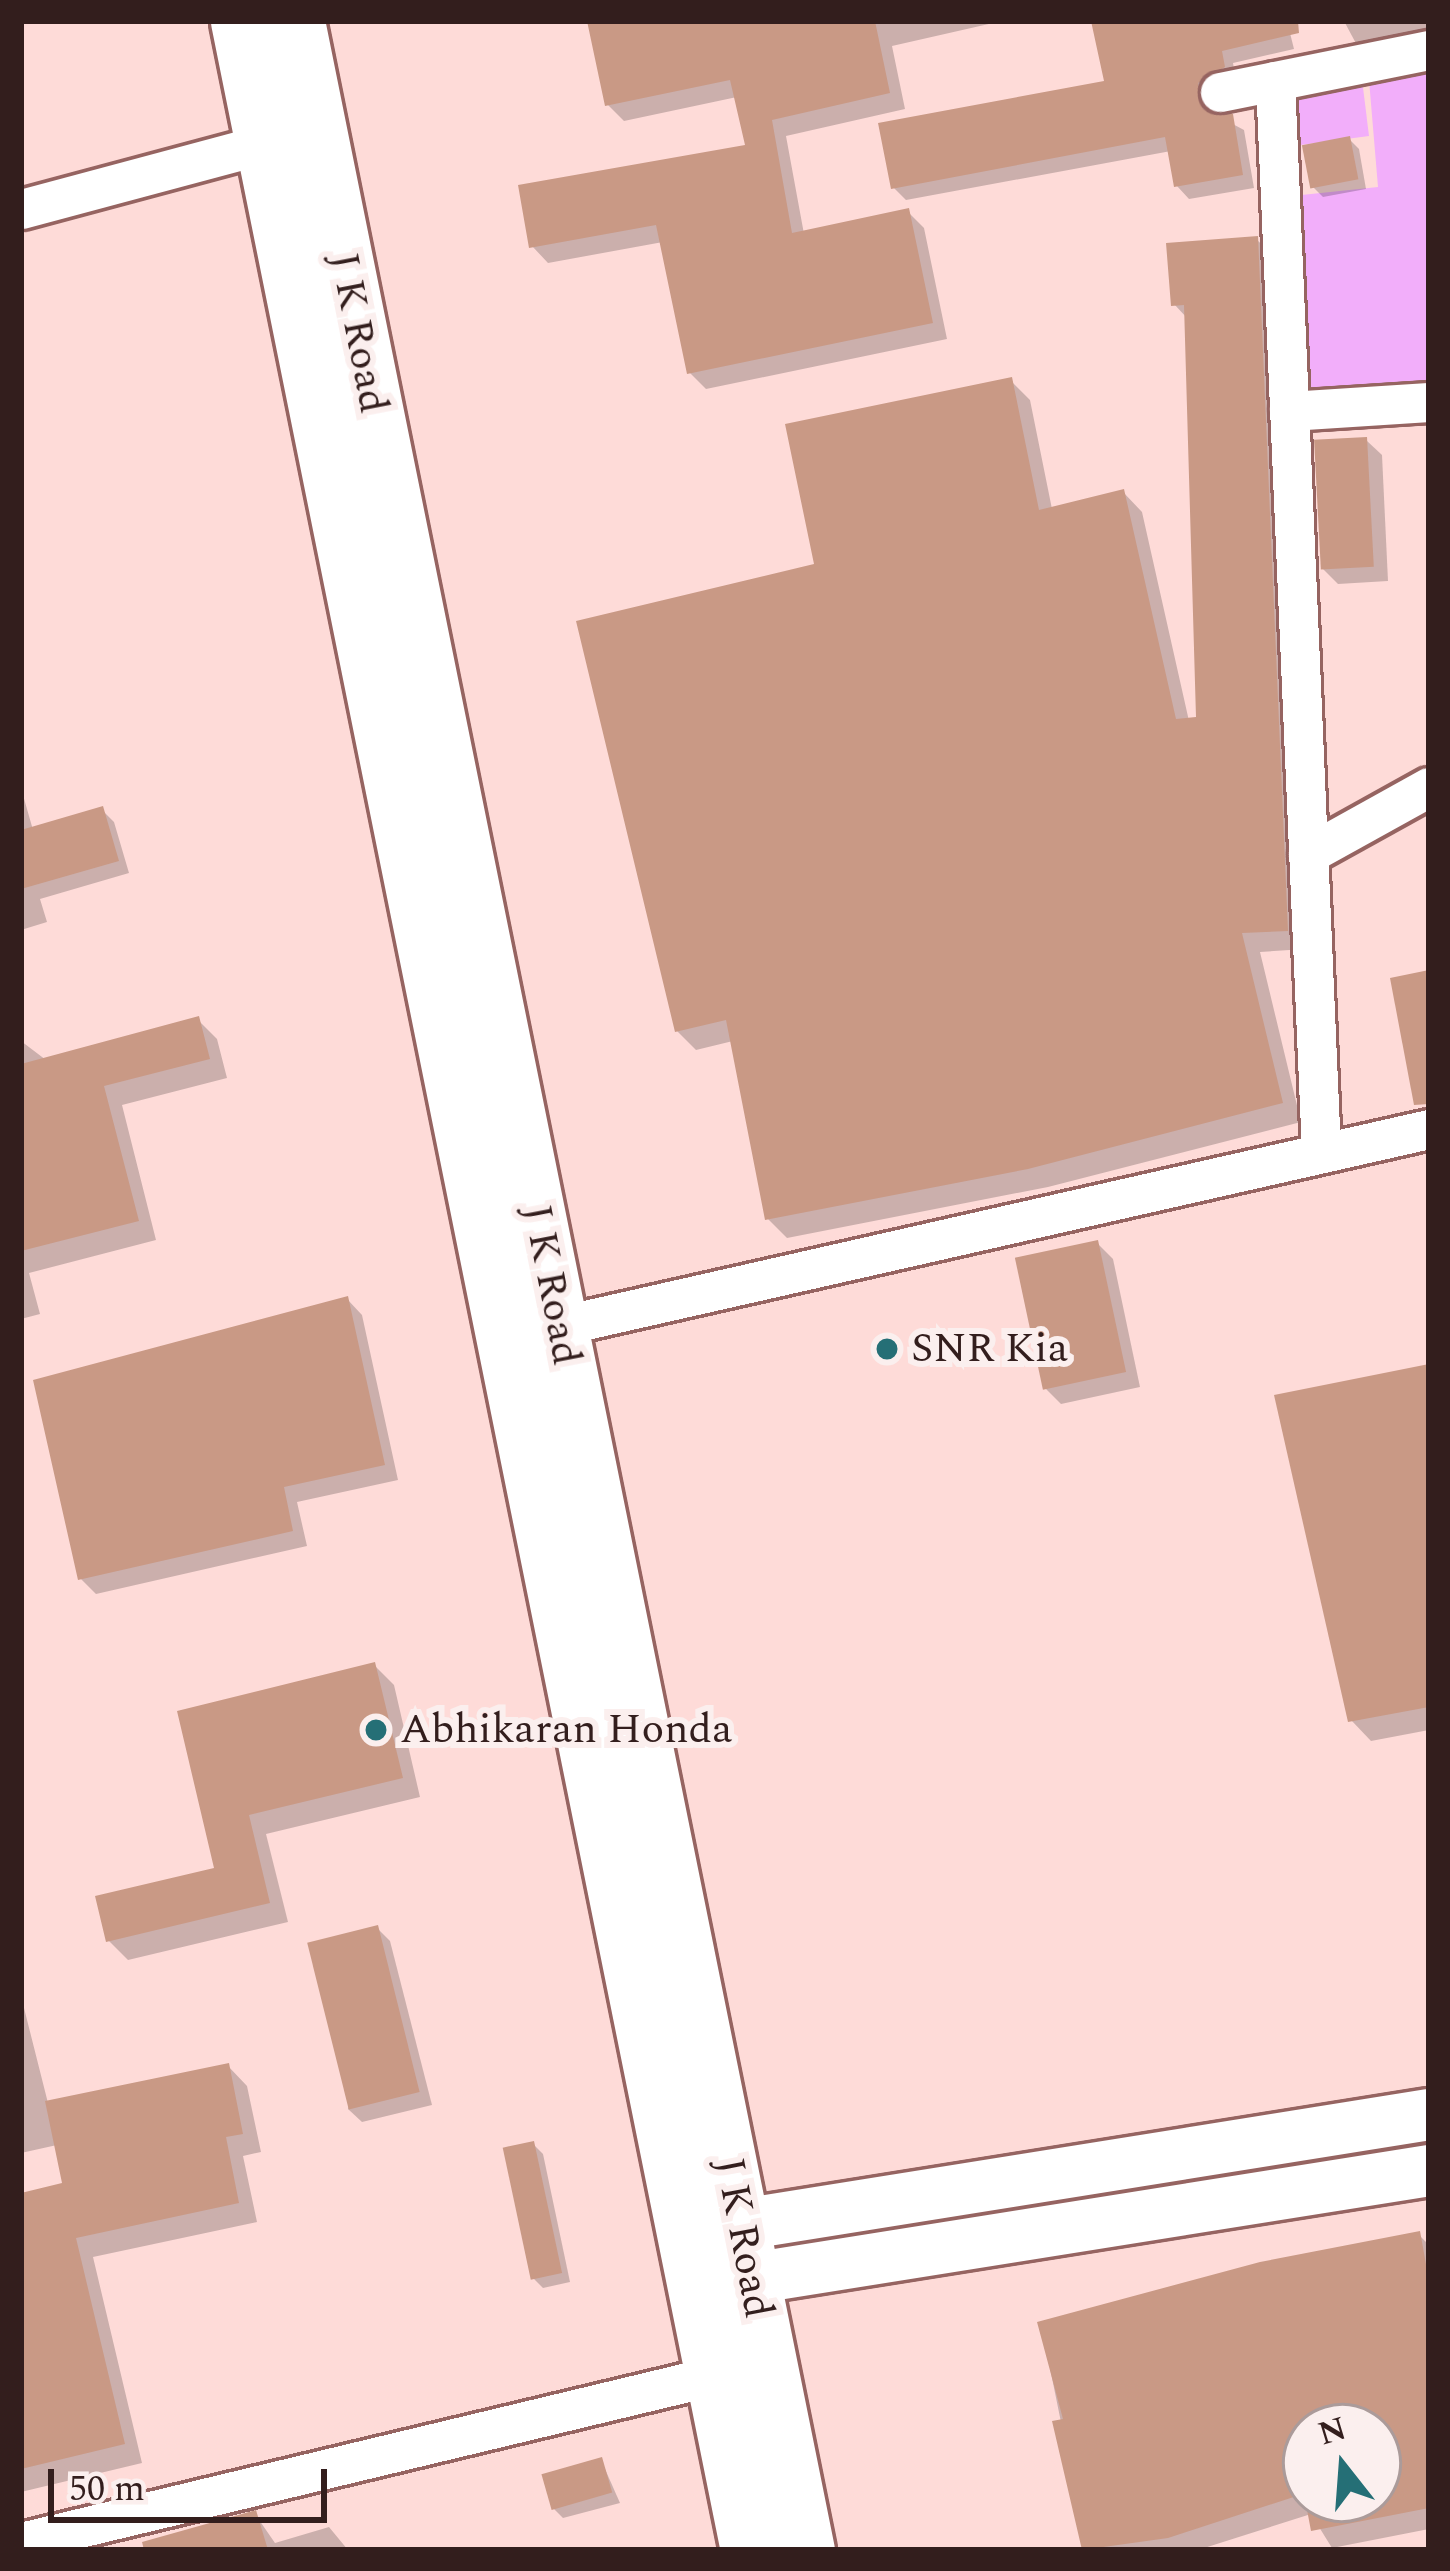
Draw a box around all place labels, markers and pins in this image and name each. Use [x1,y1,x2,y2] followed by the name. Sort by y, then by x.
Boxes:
[911,1324,1068,1374] place label: SNR Kia
[874,1336,900,1362] marker: SNR Kia
[400,1705,733,1755] place label: Abhikaran Honda
[363,1717,389,1743] marker: Abhikaran Honda

